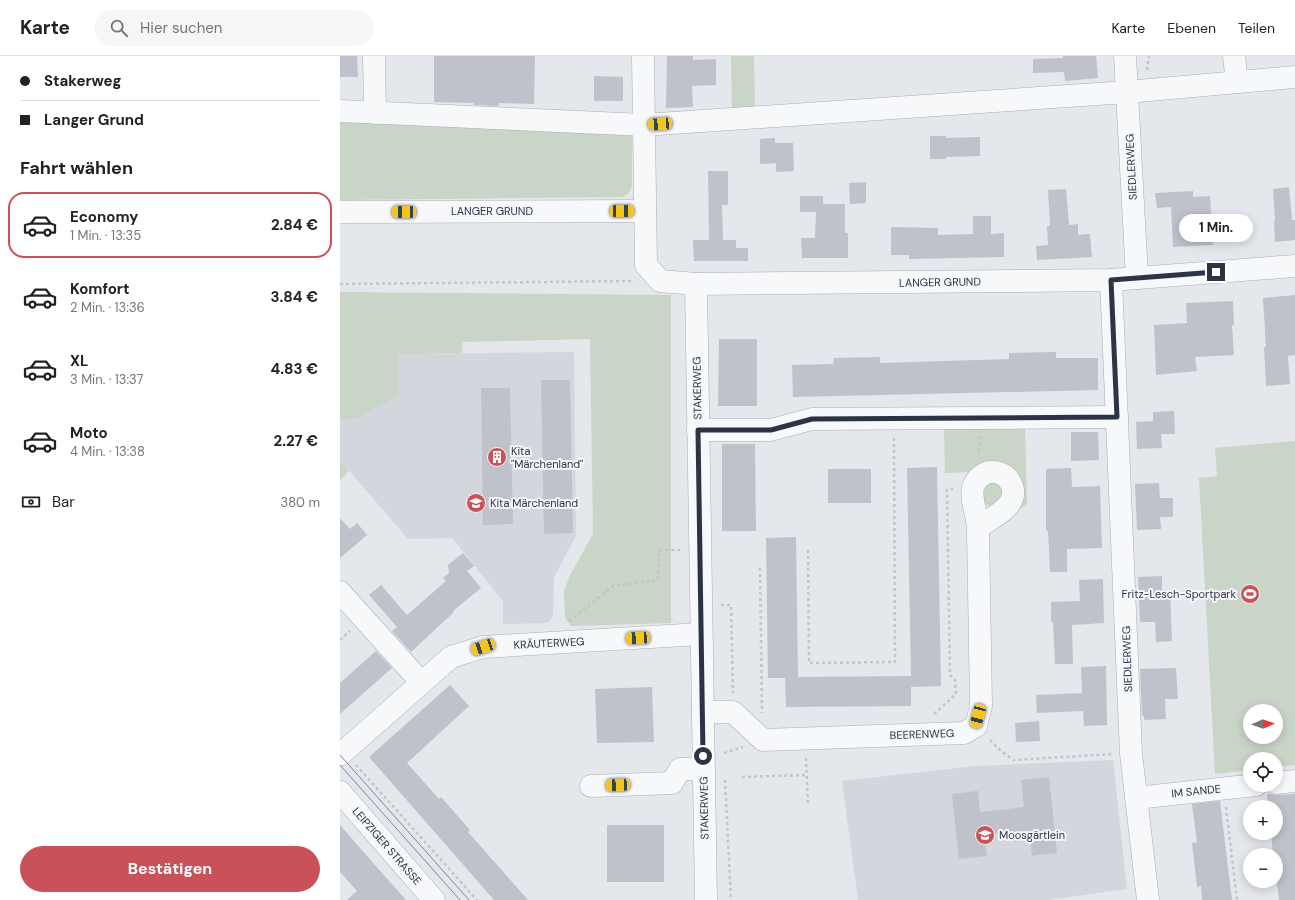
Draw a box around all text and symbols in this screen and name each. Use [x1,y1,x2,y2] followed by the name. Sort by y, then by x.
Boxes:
[94,10,374,46] search box
[20,15,70,40] text: Karte
[108,17,130,39] icon: search
[140,18,222,38] text: Hier suchen
[1111,19,1145,37] text: Karte
[1167,19,1216,37] text: Ebenen
[1238,19,1275,37] text: Teilen
[44,71,121,91] text: Stakerweg
[44,110,144,130] text: Langer Grund
[648,117,672,131] car
[1122,134,1140,200] street label: SIEDLERWEG
[20,156,133,180] text: Fahrt wählen
[451,204,533,218] street label: LANGER GRUND
[610,205,634,217] car
[392,206,416,218] car
[22,207,58,243] icon: car
[70,207,138,227] text: Economy
[1179,214,1253,242] callout: 1 Min.
[271,215,318,235] text: 2.84 €
[1199,219,1233,236] text: 1 Min.
[70,227,141,244] text: 1 Min. · 13:35
[1207,263,1225,281] route end
[899,274,982,290] street label: LANGER GRUND
[22,279,58,315] icon: car
[70,279,129,299] text: Komfort
[271,287,318,307] text: 3.84 €
[70,299,145,316] text: 2 Min. · 13:36
[22,351,58,387] icon: car
[70,351,88,371] text: XL
[689,356,705,420] street label: STAKERWEG
[271,359,318,379] text: 4.83 €
[70,371,144,388] text: 3 Min. · 13:37
[22,423,58,459] icon: car
[70,423,108,443] text: Moto
[274,431,318,451] text: 2.27 €
[70,443,145,460] text: 4 Min. · 13:38
[511,444,583,471] place label: Kita "Märchenland"
[486,446,508,468] building icon: Kita "Märchenland"
[20,491,42,513] icon: cash
[52,492,75,512] text: Bar
[465,492,487,514] school or university icon: Kita Märchenland
[280,494,320,511] text: 380 m
[490,496,578,510] place label: Kita Märchenland
[1239,583,1261,605] sports icon: Fritz-Lesch-Sportpark
[1122,587,1236,601] place label: Fritz-Lesch-Sportpark
[1119,626,1135,692] street label: SIEDLERWEG
[626,631,650,645] car
[513,634,585,652] street label: KRÄUTERWEG
[470,638,496,656] car
[969,703,987,729] car
[1243,704,1283,744] north arrow
[1243,704,1283,888] map controls
[889,726,955,742] street label: BEERENWEG
[694,747,712,765] route start
[1243,752,1283,792] button: locate
[696,776,712,840] street label: STAKERWEG
[606,779,630,791] car
[1170,781,1222,801] street label: IM SANDE
[1243,800,1283,840] button: +
[349,804,425,888] street label: LEIPZIGER STRASSE
[974,824,996,846] school or university icon: Moosgärtlein
[999,828,1065,842] place label: Moosgärtlein
[20,846,320,892] button: Bestätigen
[1243,848,1283,888] button: −

